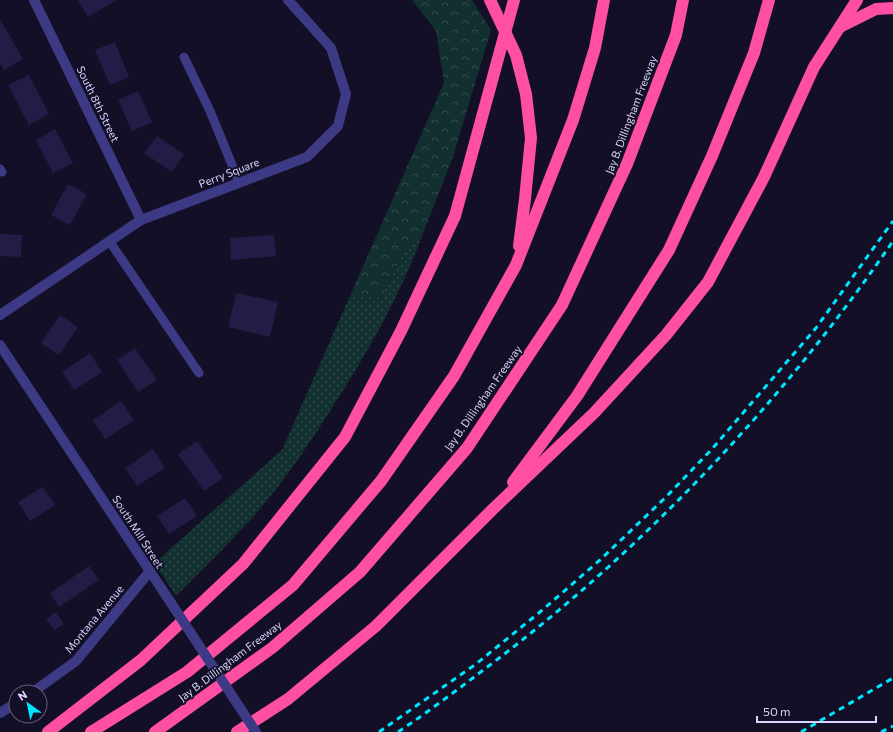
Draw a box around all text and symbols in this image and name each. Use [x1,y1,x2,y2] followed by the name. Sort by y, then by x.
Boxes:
[602,54,660,176] street label: Jay B. Dillingham Freeway
[74,64,123,144] street label: South 8th Street
[197,155,261,190] street label: Perry Square
[441,342,525,453] street label: Jay B. Dillingham Freeway
[110,493,167,571] street label: South Mill Street
[61,582,126,655] street label: Montana Avenue
[176,617,285,704] street label: Jay B. Dillingham Freeway
[8,684,48,724] north arrow
[15,687,29,703] text: N
[757,698,876,724] scale bar
[763,704,791,718] text: 50 m

